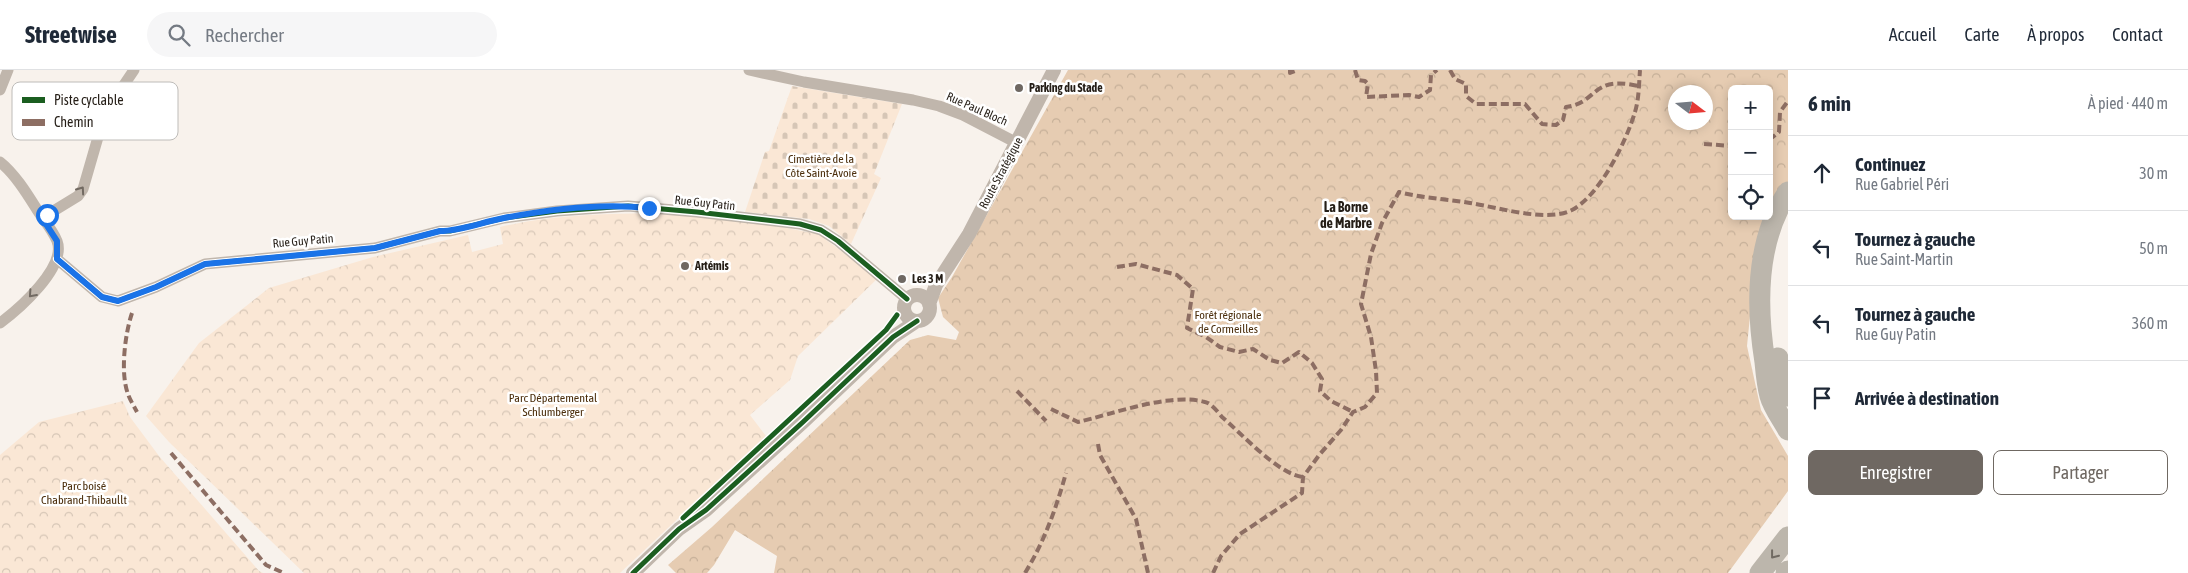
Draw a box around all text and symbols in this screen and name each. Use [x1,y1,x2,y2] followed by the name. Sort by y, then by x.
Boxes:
[147,12,497,57] search box
[25,21,117,48] text: Streetwise
[165,21,193,49] icon: search
[205,24,284,46] text: Rechercher
[1889,24,1937,45] text: Accueil
[1965,24,1999,45] text: Carte
[2027,24,2084,45] text: À propos
[2112,24,2163,45] text: Contact
[1029,81,1103,95] place label: Parking du Stade
[12,82,178,140] legend
[1013,82,1025,94] marker: Parking du Stade
[1668,85,1713,130] north arrow
[1728,85,1773,220] map controls
[1728,85,1773,130] button: +
[944,89,1010,129] street label: Rue Paul Bloch
[1808,91,1851,115] text: 6 min
[54,92,124,108] text: Piste cyclable
[2088,94,2168,112] text: À pied · 440 m
[54,114,94,130] text: Chemin
[1728,130,1773,175] button: −
[976,135,1026,211] street label: Route Stratégique
[785,152,857,180] park label: Cimetière de la Côte Saint-Avoie
[1855,153,1925,175] text: Continuez
[1808,159,1836,187] icon: ahead
[2139,164,2168,182] text: 30 m
[1728,175,1773,220] button: locate
[1855,175,1949,193] text: Rue Gabriel Péri
[75,186,84,196] one-way arrow
[674,193,736,213] street label: Rue Guy Patin
[638,197,661,220] route end
[1320,199,1372,231] district label: La Borne de Marbre
[36,204,59,227] route start
[1855,228,1975,250] text: Tournez à gauche
[272,231,334,251] street label: Rue Guy Patin
[1808,234,1836,262] icon: left
[2139,239,2168,257] text: 50 m
[1855,250,1953,268] text: Rue Saint-Martin
[694,259,729,273] place label: Artémis
[679,260,691,272] marker: Artémis
[912,272,943,286] place label: Les 3 M
[896,273,908,285] marker: Les 3 M
[29,289,38,298] one-way arrow
[1855,303,1975,325] text: Tournez à gauche
[1195,308,1261,336] park label: Forêt régionale de Cormeilles
[1808,309,1836,337] icon: left
[2132,314,2168,332] text: 360 m
[1855,325,1936,343] text: Rue Guy Patin
[1808,384,1836,412] icon: arrive
[1855,387,1999,409] text: Arrivée à destination
[509,391,598,419] park label: Parc Départemental Schlumberger
[1808,450,1983,495] button: Enregistrer
[1993,450,2168,495] button: Partager
[41,479,127,507] park label: Parc boisé Chabrand-Thibaullt
[1771,549,1780,559] one-way arrow

